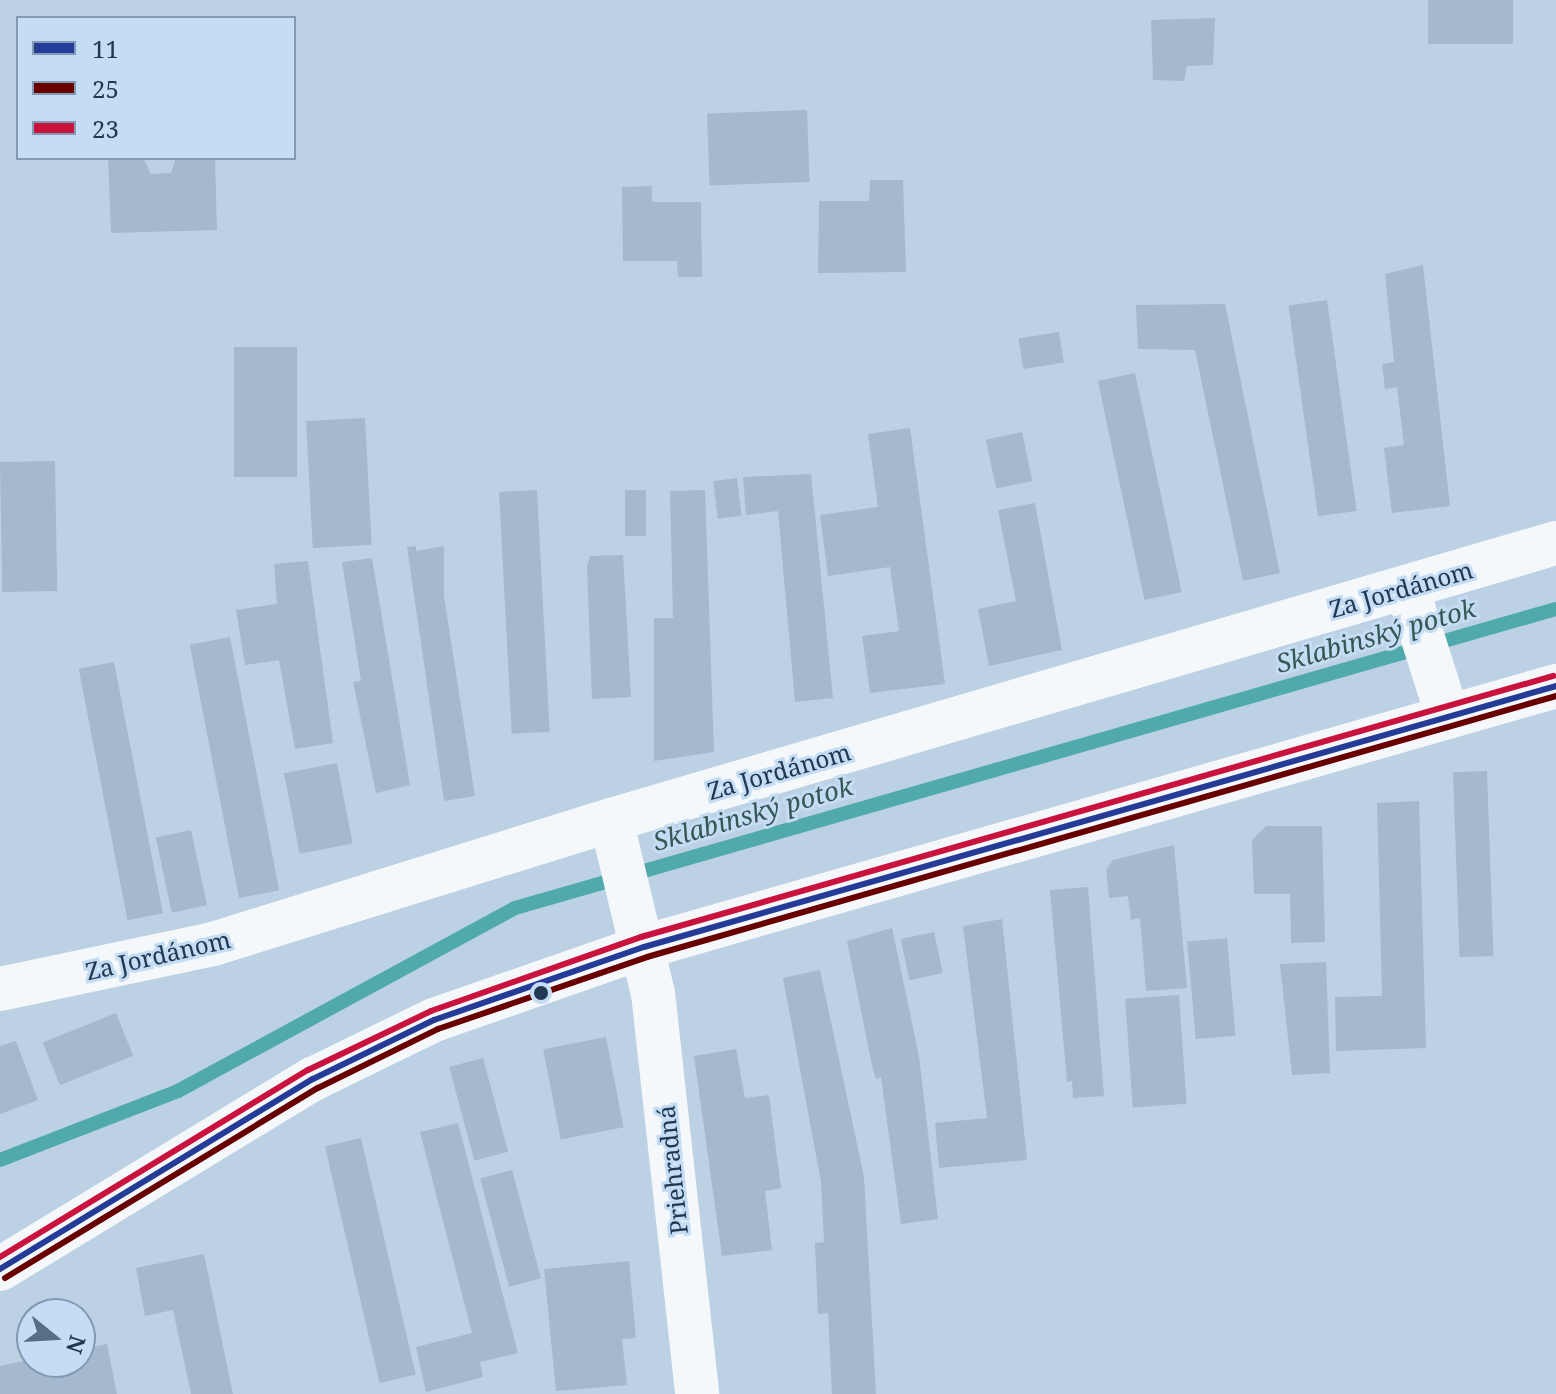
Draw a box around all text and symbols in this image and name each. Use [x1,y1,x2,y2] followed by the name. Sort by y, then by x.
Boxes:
[16,16,296,160] legend
[92,32,119,65] text: 11
[92,72,119,105] text: 25
[92,112,119,145] text: 23
[1326,555,1476,623] street label: Za Jordánom
[1272,593,1480,679] water label: Sklabinský potok
[704,737,854,805] street label: Za Jordánom
[649,771,857,857] water label: Sklabinský potok
[83,924,233,986] street label: Za Jordánom
[533,985,549,1001] unlabelled marker
[651,1104,693,1236] street label: Priehradná
[16,1298,96,1378] north arrow
[60,1332,94,1358] text: N

